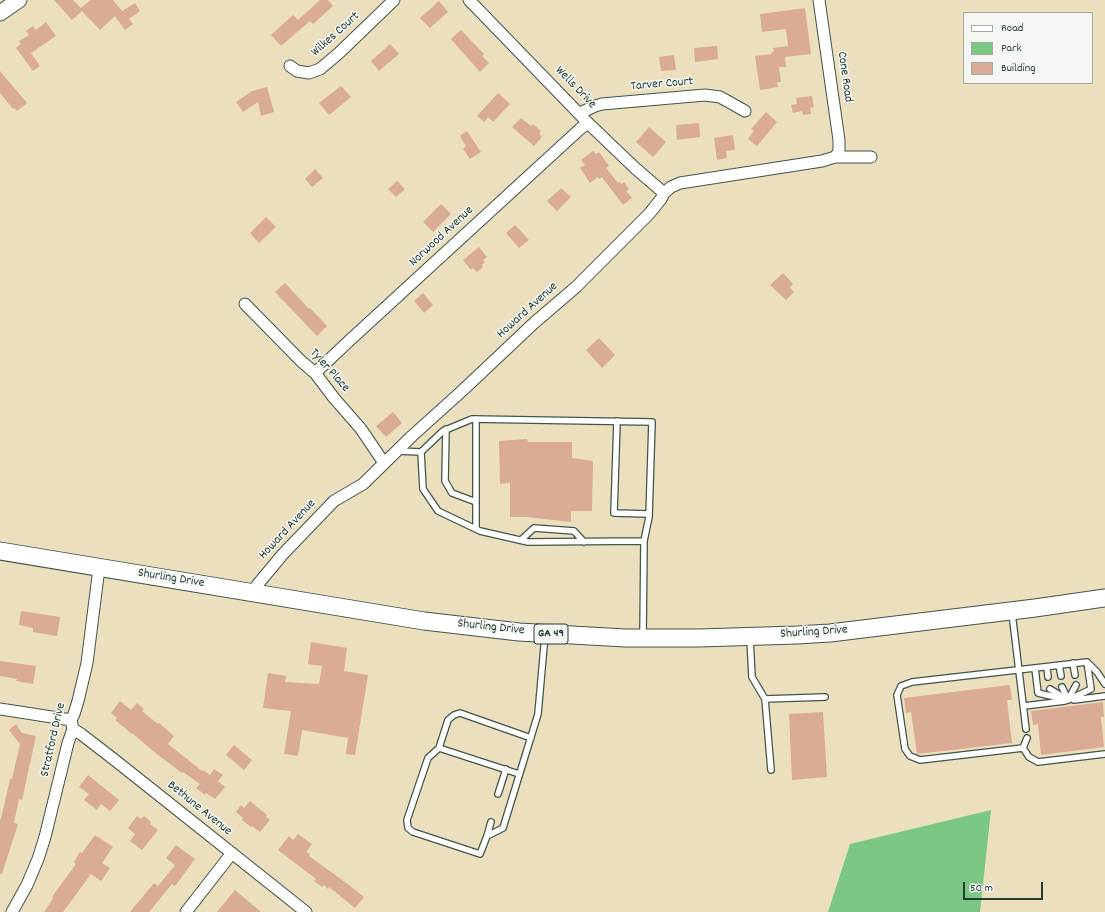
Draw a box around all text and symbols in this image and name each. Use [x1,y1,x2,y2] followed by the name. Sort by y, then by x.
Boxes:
[309,9,363,61] street label: Wilkes Court
[963,12,1093,84] legend
[1001,20,1023,37] text: Road
[1001,40,1021,57] text: Park
[833,51,855,103] street label: Cone Road
[1001,60,1036,77] text: Building
[551,64,599,112] street label: Wells Drive
[630,75,694,95] street label: Tarver Court
[407,203,477,271] street label: Norwood Avenue
[494,280,562,342] street label: Howard Avenue
[305,346,353,396] street label: Tyler Place
[256,497,320,563] street label: Howard Avenue
[137,566,205,592] street label: Shurling Drive
[457,617,525,639] street label: Shurling Drive
[780,623,848,643] street label: Shurling Drive
[534,624,568,644] road number: GA 49
[38,701,70,779] street label: Stratford Drive
[164,778,234,840] street label: Bethune Avenue
[965,874,1045,900] scale bar
[970,880,993,897] text: 50 m

